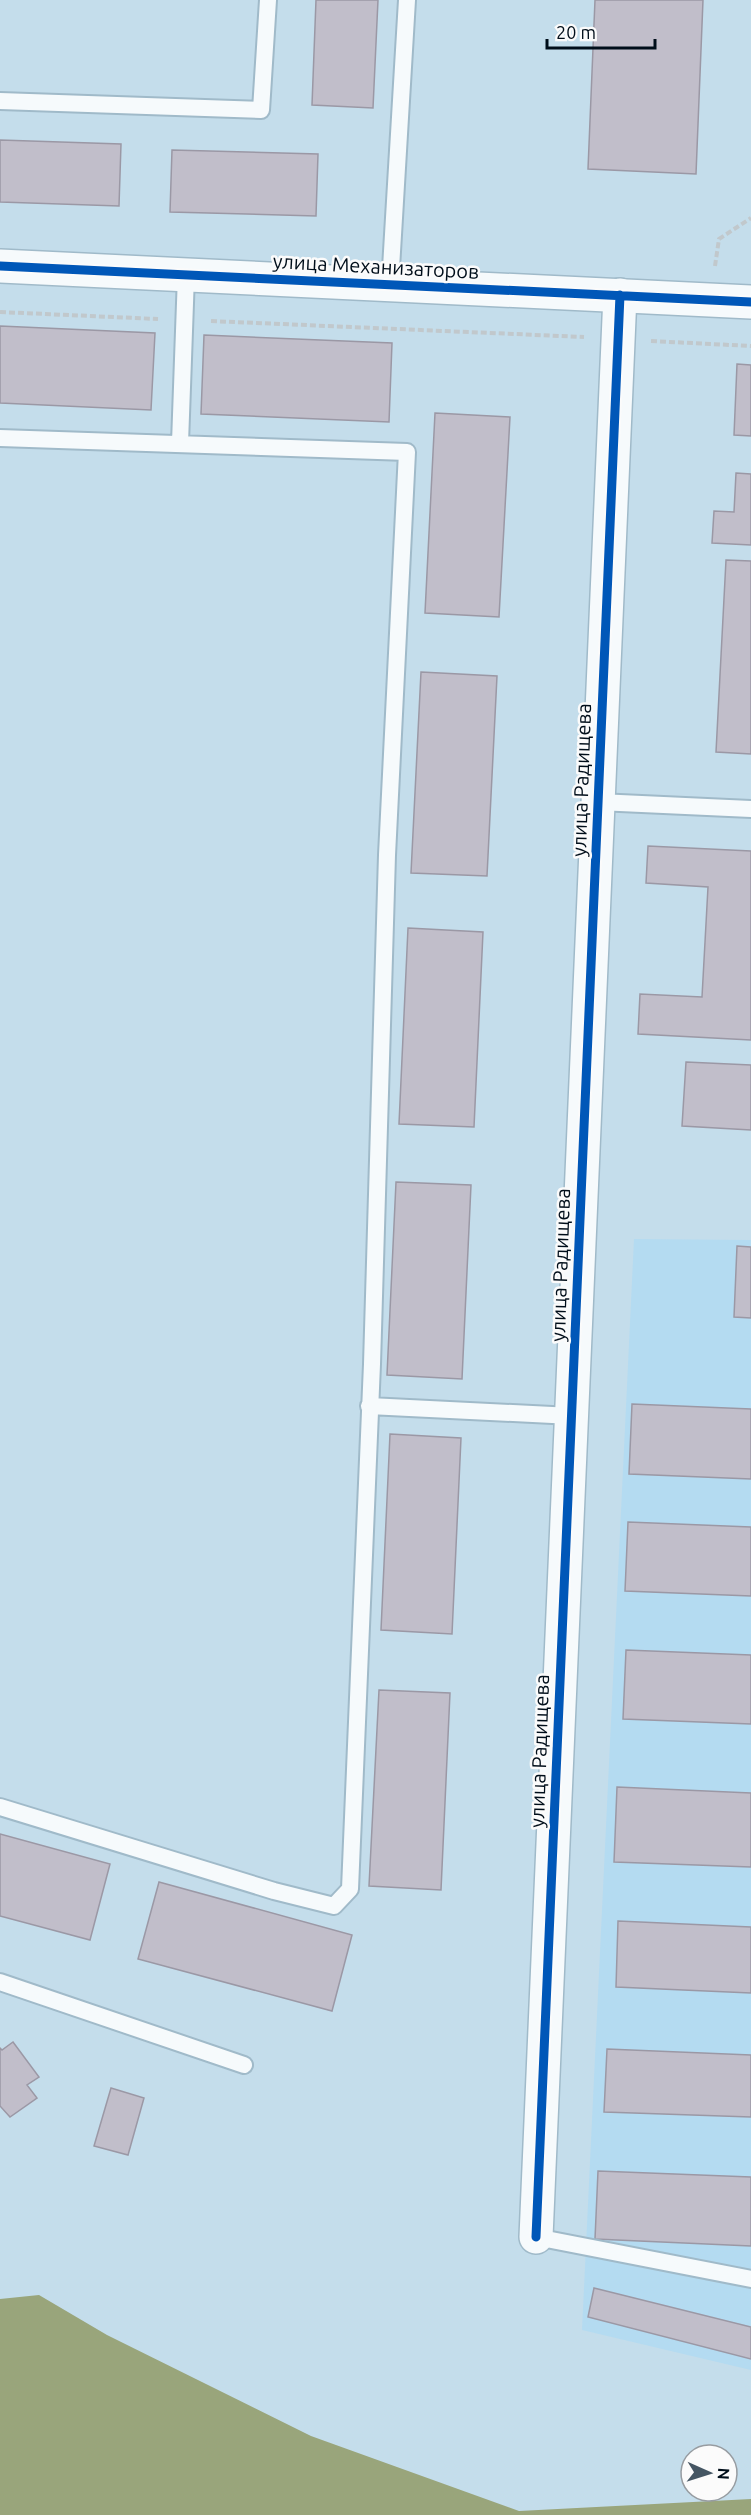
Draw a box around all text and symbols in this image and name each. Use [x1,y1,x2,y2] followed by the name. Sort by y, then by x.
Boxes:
[547,12,655,50] scale bar
[556,22,596,42] text: 20 m
[272,249,480,283] street label: улица Механизаторов
[567,703,595,857] street label: улица Радищева
[546,1188,574,1342] street label: улица Радищева
[525,1674,553,1828] street label: улица Радищева
[679,2443,739,2503] north arrow
[715,2467,733,2480] text: N

